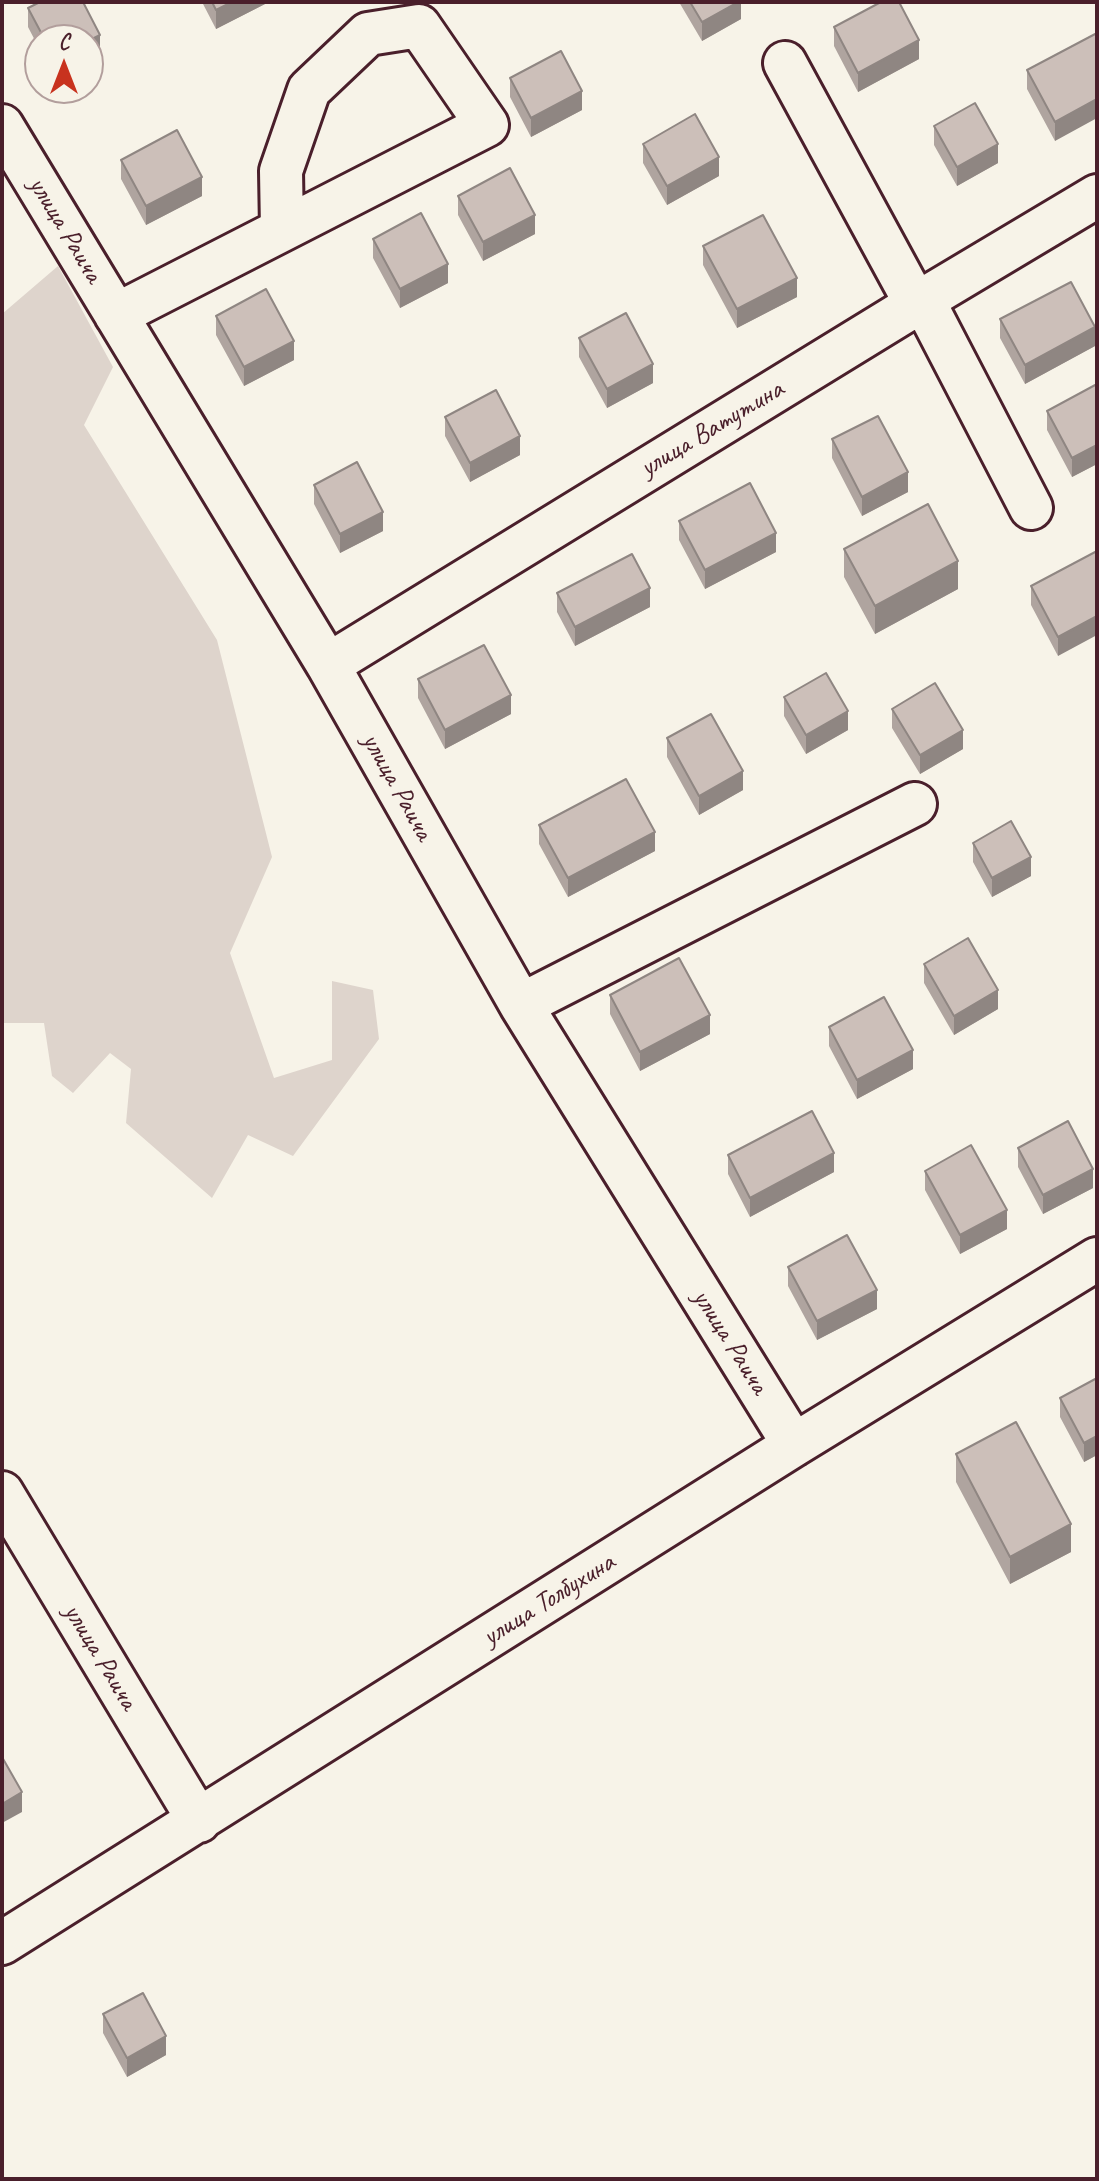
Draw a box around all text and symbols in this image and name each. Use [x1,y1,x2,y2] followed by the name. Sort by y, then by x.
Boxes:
[24,24,104,104] north arrow
[59,28,69,56] text: С
[20,171,110,289] street label: улица Раича
[634,373,790,485] street label: улица Ватутина
[354,727,440,847] street label: улица Раича
[685,1283,775,1401] street label: улица Раича
[477,1546,621,1654] street label: улица Толбухина
[55,1598,145,1716] street label: улица Раича

